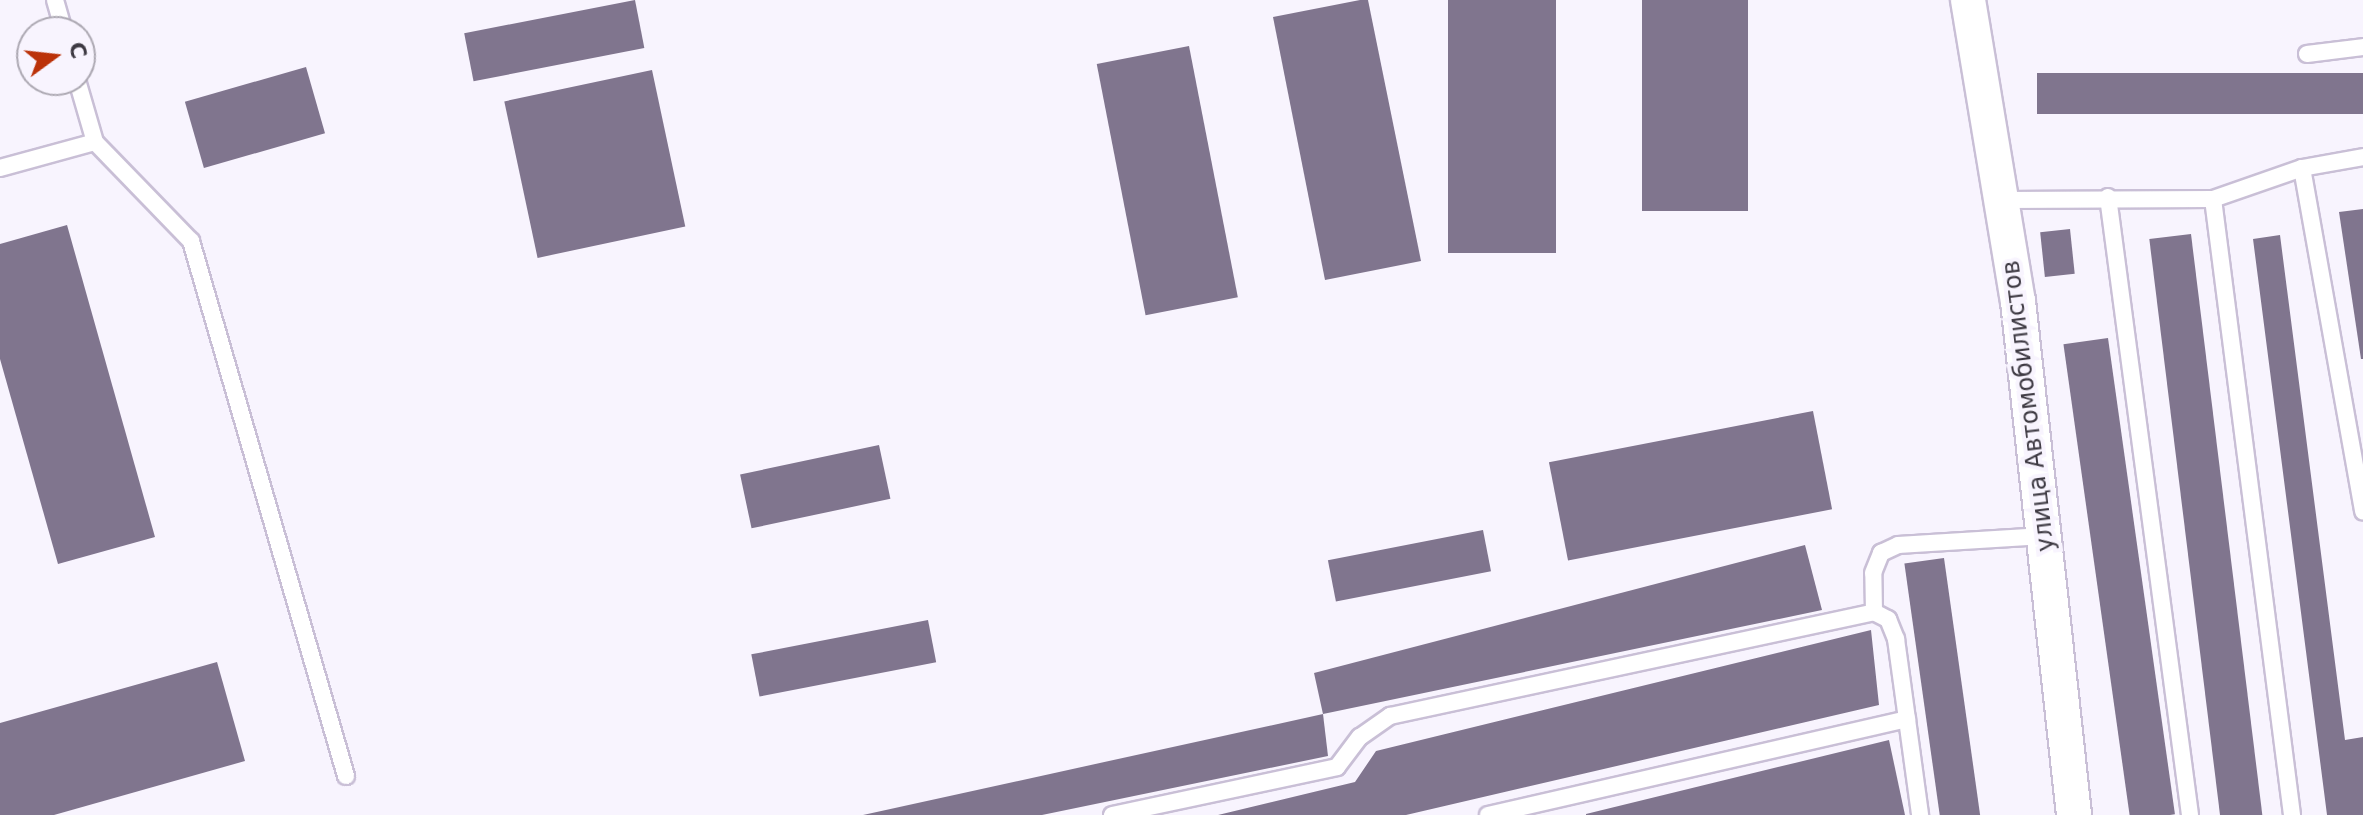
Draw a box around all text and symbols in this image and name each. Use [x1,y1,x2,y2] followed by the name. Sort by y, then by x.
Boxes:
[16,16,96,96] north arrow
[64,39,92,61] text: С
[1997,259,2061,553] street label: улица Автомобилистов

